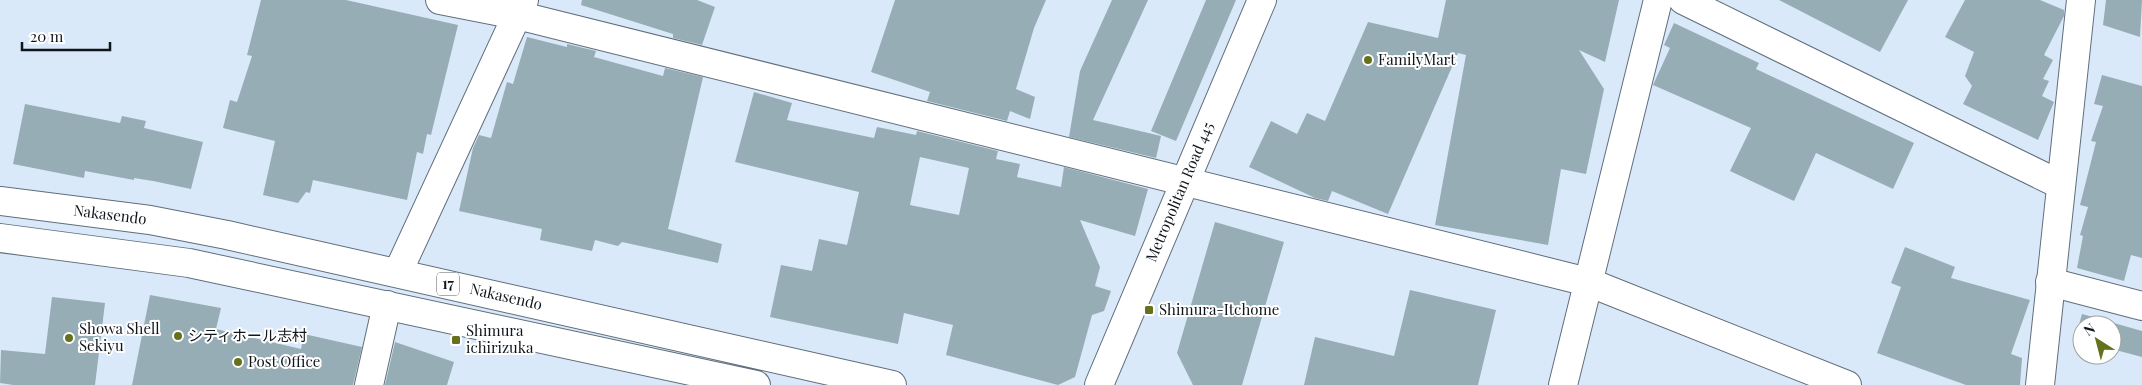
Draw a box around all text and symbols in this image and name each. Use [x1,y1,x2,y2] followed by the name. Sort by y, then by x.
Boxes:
[22,20,110,52] scale bar
[30,26,64,46] text: 20 m
[1378,49,1456,69] place label: FamilyMart
[1362,54,1374,66] marker: FamilyMart
[1141,119,1218,264] street label: Metropolitan Road 445
[72,200,148,228] street label: Nakasendo
[437,272,459,296] road number: 17
[468,278,544,314] street label: Nakasendo
[1159,299,1279,319] place label: Shimura-Itchome
[1143,304,1155,316] marker: Shimura-Itchome
[2072,315,2122,365] north arrow
[79,318,160,355] place label: Showa Shell Sekiyu
[2079,318,2099,340] text: N
[466,320,534,357] place label: Shimura ichirizuka
[188,325,307,345] place label: シティホール志村
[172,330,184,342] marker: シティホール志村
[63,332,75,344] marker: Showa Shell Sekiyu
[450,334,462,346] marker: Shimura ichirizuka
[248,351,320,371] place label: Post Office
[232,356,244,368] marker: Post Office

